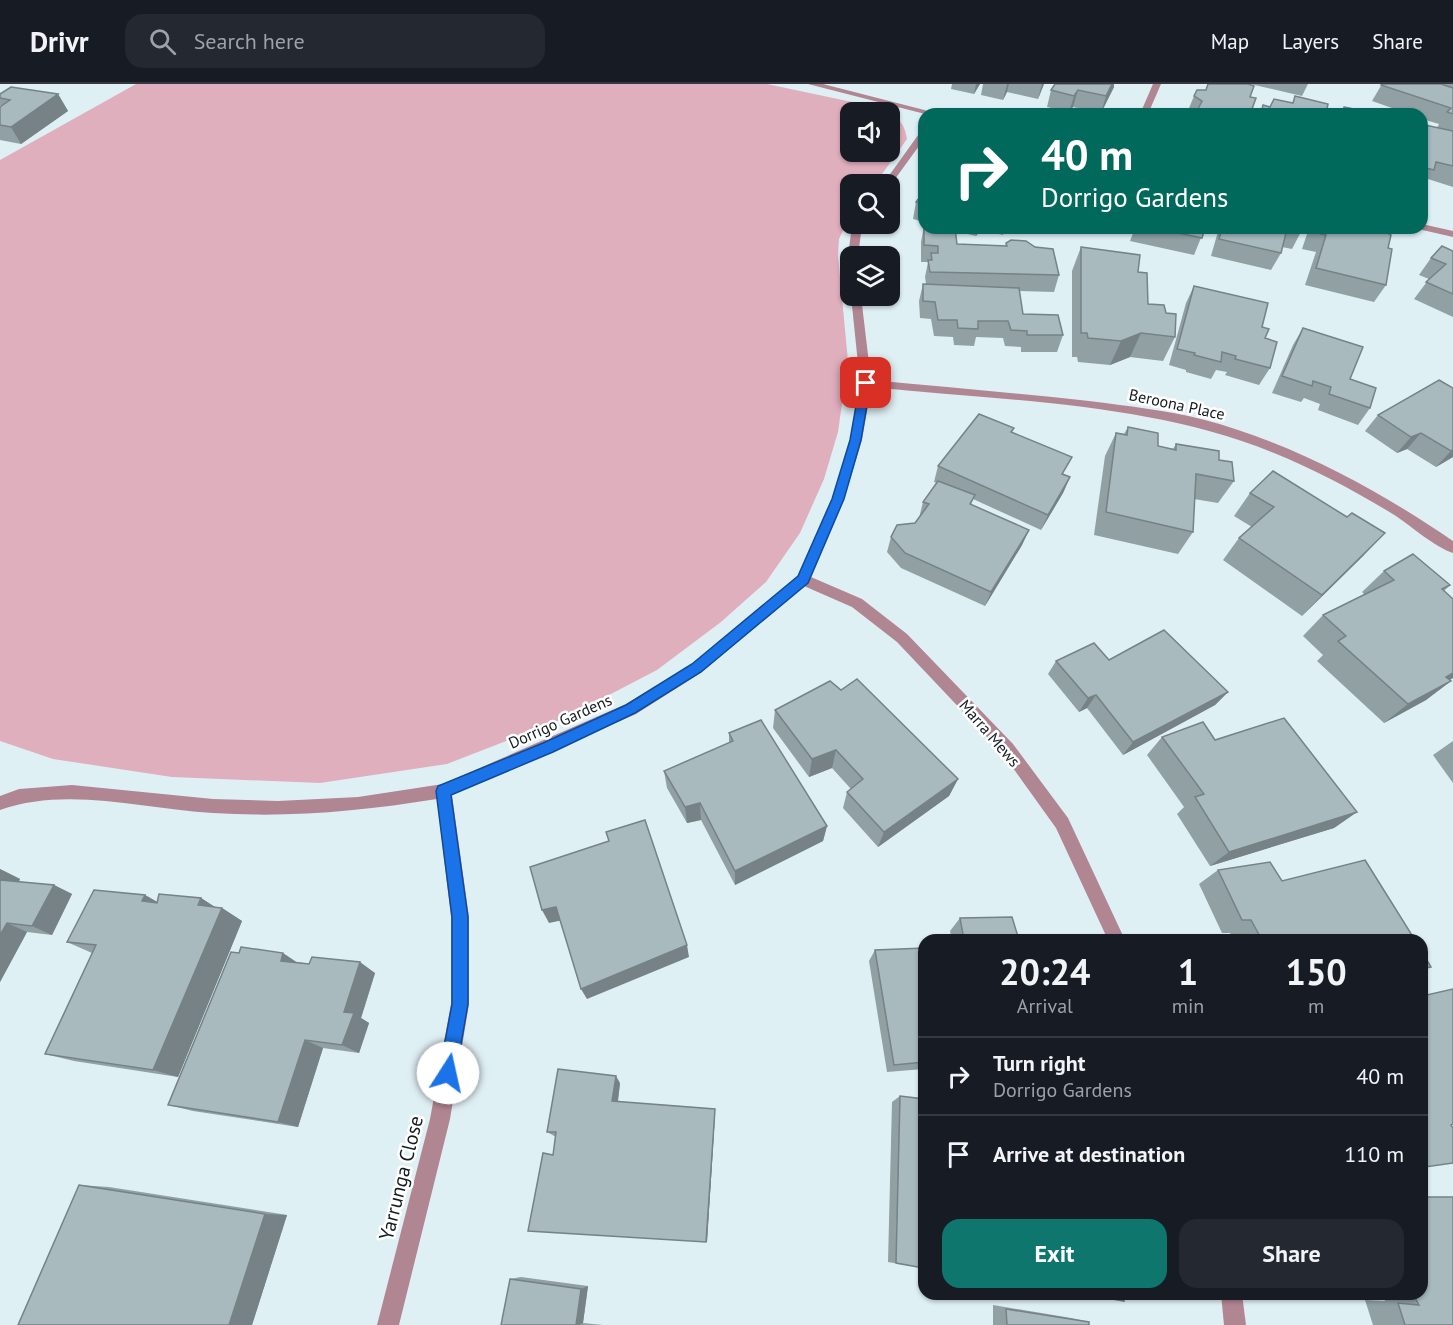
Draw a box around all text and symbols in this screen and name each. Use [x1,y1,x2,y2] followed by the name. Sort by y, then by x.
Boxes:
[125,14,545,68] search box
[30,23,89,60] text: Drivr
[146,25,179,58] icon: search
[194,27,305,55] text: Search here
[1211,28,1249,55] text: Map
[1282,28,1339,55] text: Layers
[1372,28,1423,55] text: Share
[840,102,900,306] map controls
[840,102,900,162] button: sound
[1041,127,1133,182] text: 40 m
[942,132,1020,210] icon: right
[840,174,900,234] button: search
[1041,180,1228,214] text: Dorrigo Gardens
[840,246,900,306] button: layers
[840,357,891,408] pin
[849,366,882,399] icon: arrive
[1127,384,1227,424] street label: Beroona Place
[505,689,615,753] street label: Dorrigo Gardens
[955,695,1025,771] street label: Marra Mews
[999,948,1091,995] text: 20:24
[1178,948,1198,995] text: 1
[1286,948,1347,995] text: 150
[1017,993,1073,1019] text: Arrival
[1172,993,1204,1019] text: min
[1308,993,1324,1019] text: m
[416,1041,480,1105] position arrow
[993,1049,1085,1077] text: Turn right
[942,1060,975,1093] icon: right
[1356,1062,1404,1090] text: 40 m
[993,1077,1132,1103] text: Dorrigo Gardens
[373,1113,429,1243] street label: Yarrunga Close
[942,1138,975,1171] icon: arrive
[993,1140,1185,1168] text: Arrive at destination
[1344,1140,1404,1168] text: 110 m
[942,1219,1167,1288] button: Exit
[1179,1219,1404,1288] button: Share

